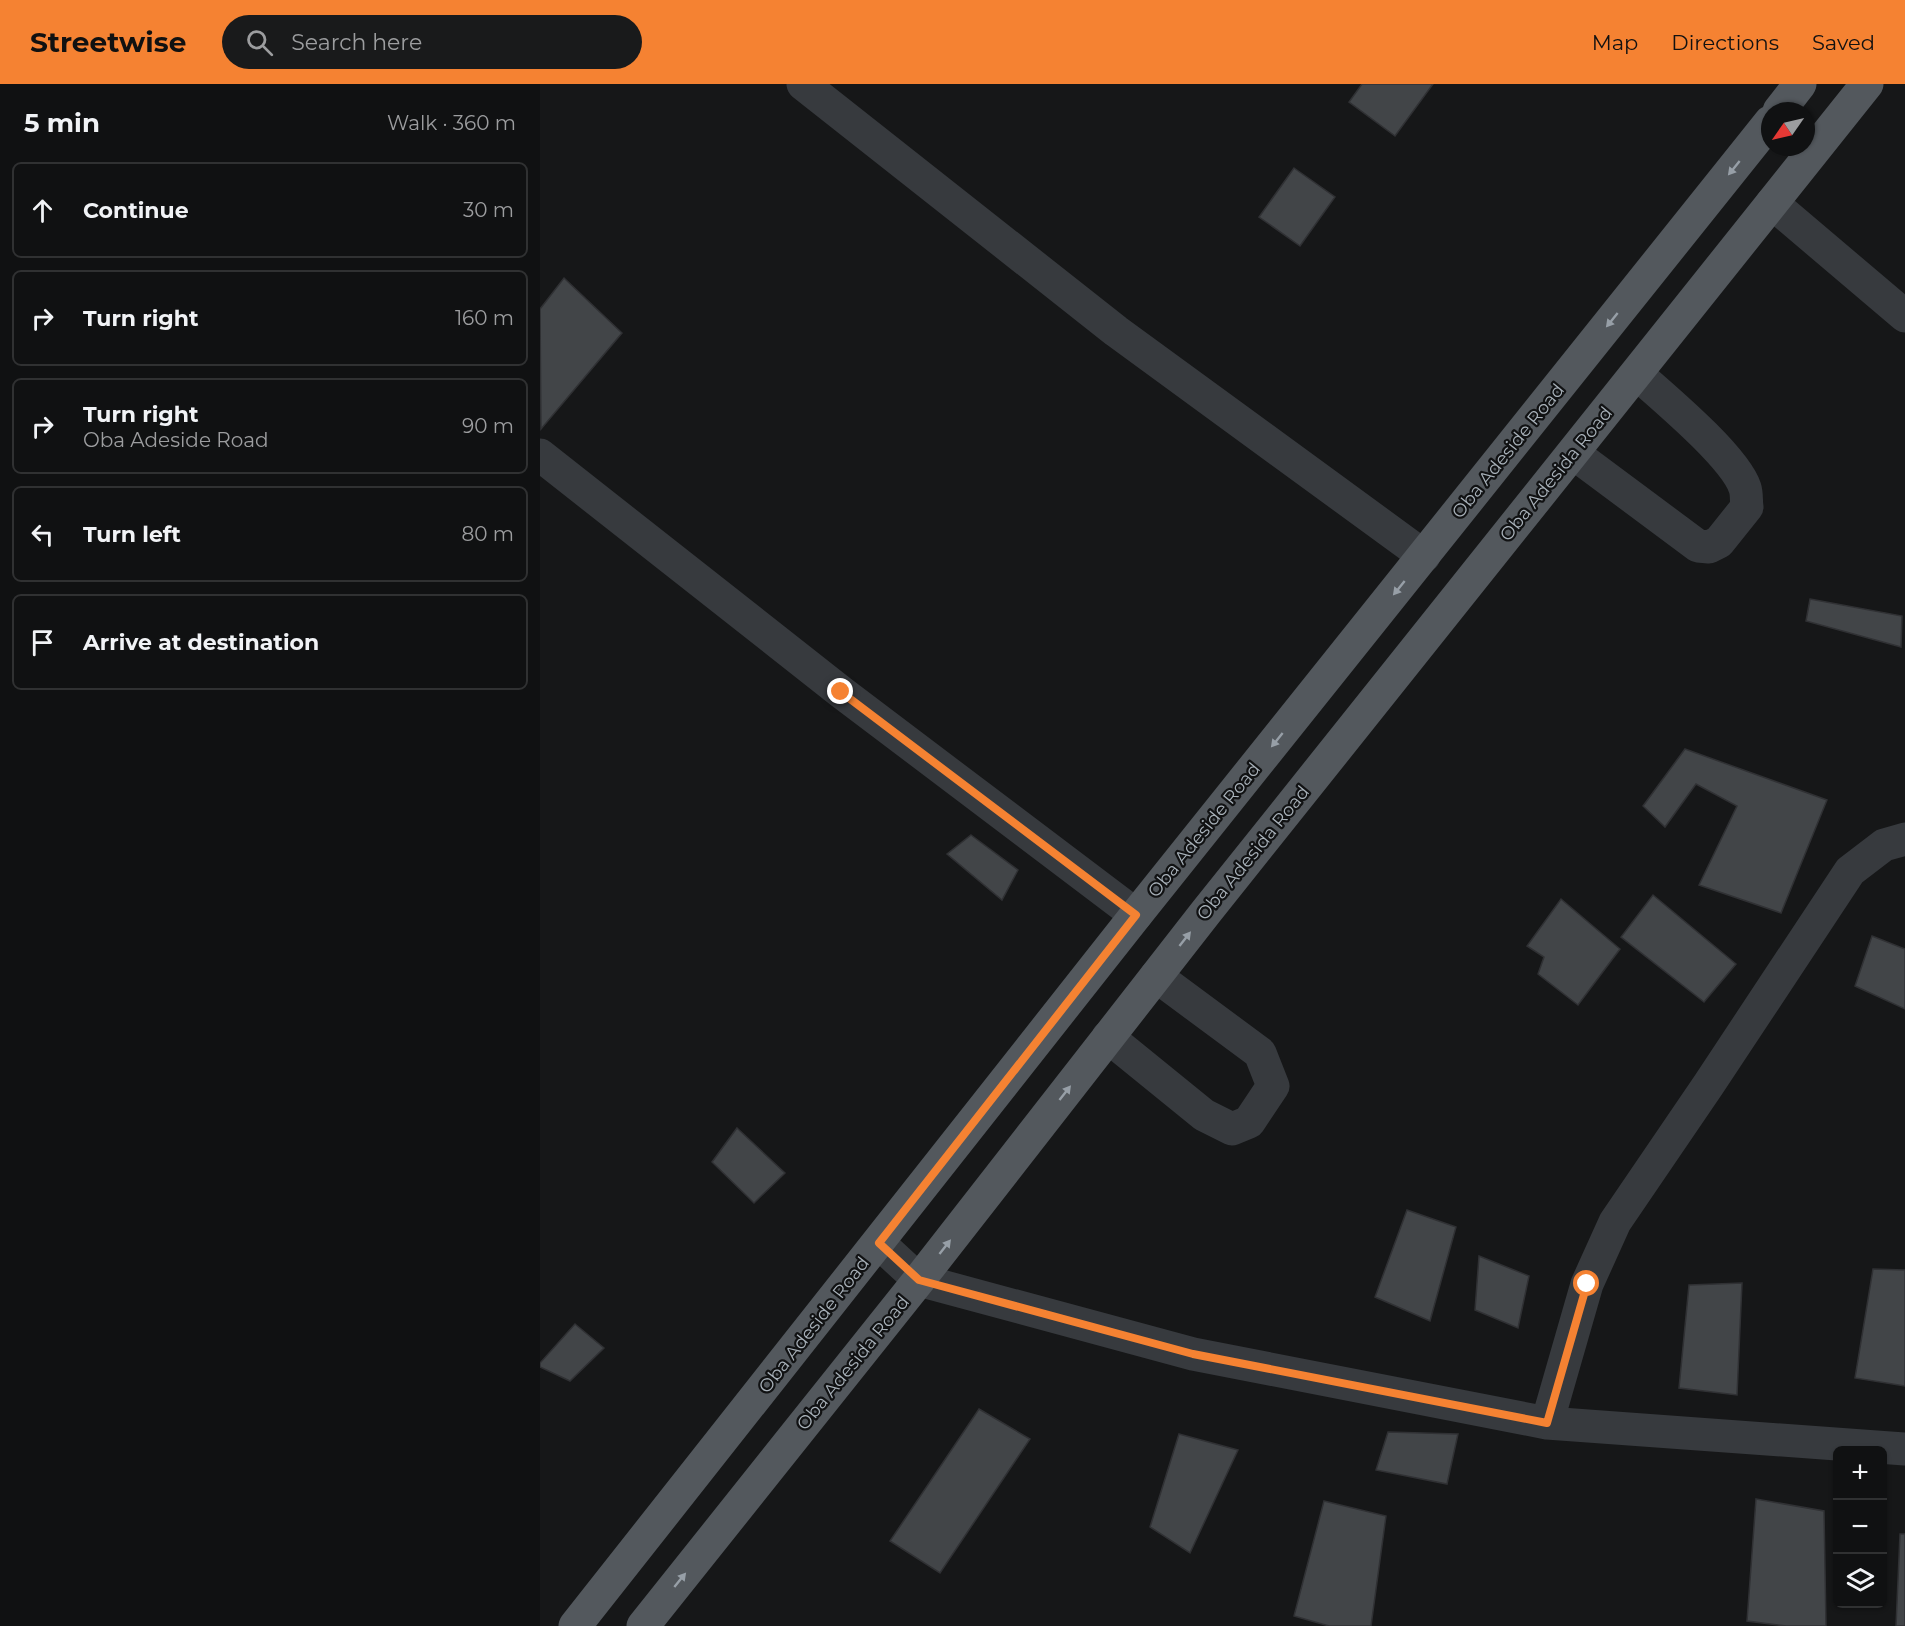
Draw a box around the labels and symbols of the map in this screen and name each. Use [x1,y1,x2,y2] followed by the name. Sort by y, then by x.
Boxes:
[1761,102,1815,156] north arrow
[1727,160,1740,176] one-way arrow
[1606,312,1619,327] one-way arrow
[1447,379,1569,523] street label: Oba Adeside Road
[1495,402,1617,546] street label: Oba Adesida Road
[1393,580,1405,595] one-way arrow
[827,678,853,704] route end
[1271,732,1283,747] one-way arrow
[1143,758,1265,902] street label: Oba Adeside Road
[1192,781,1314,925] street label: Oba Adesida Road
[1178,932,1190,947] one-way arrow
[1058,1085,1071,1101] one-way arrow
[939,1239,951,1255] one-way arrow
[754,1252,874,1398] street label: Oba Adeside Road
[1573,1270,1599,1296] route start
[792,1291,914,1435] street label: Oba Adesida Road
[673,1572,686,1588] one-way arrow

